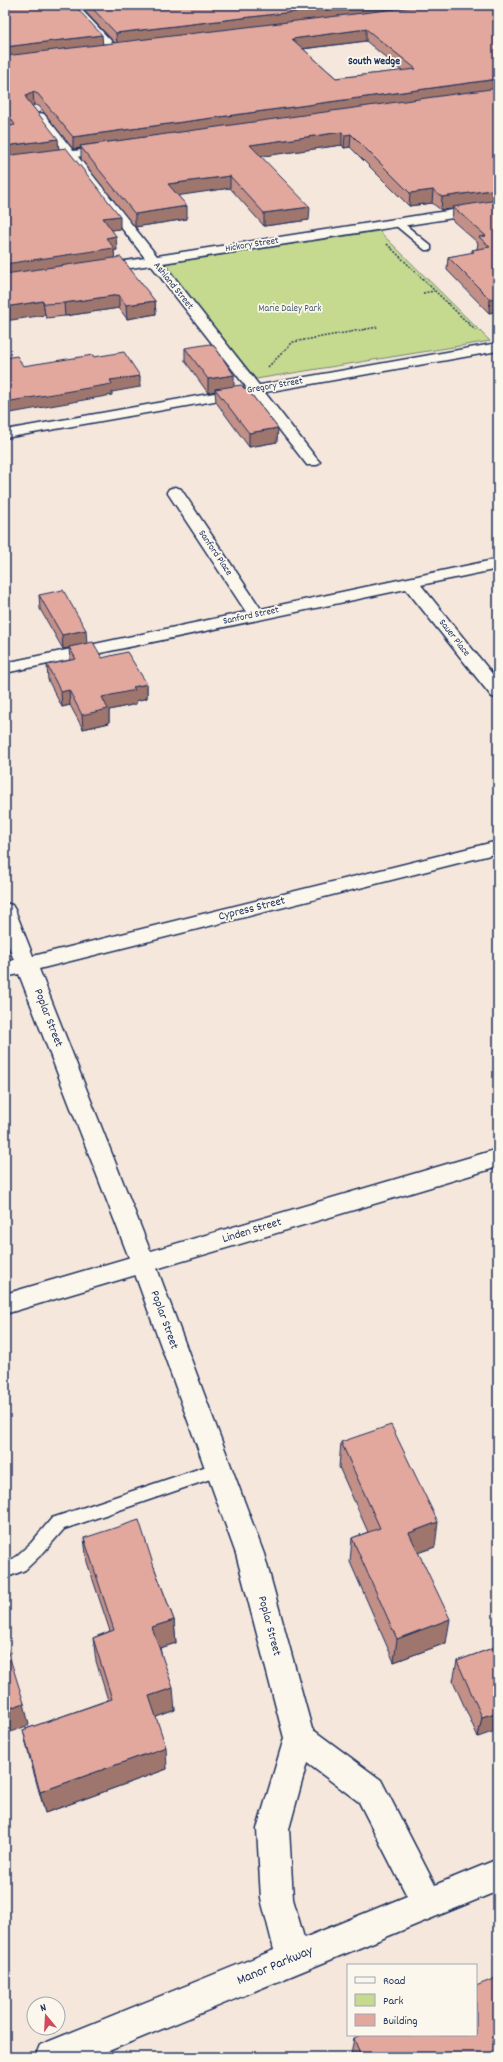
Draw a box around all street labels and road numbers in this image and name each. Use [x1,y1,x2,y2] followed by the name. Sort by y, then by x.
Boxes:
[224,234,280,256] street label: Hickory Street
[150,259,197,313] street label: Ashland Street
[246,374,304,398] street label: Gregory Street
[195,527,236,579] street label: Sanford Place
[222,603,280,629] street label: Sanford Street
[435,616,473,660] street label: Sauer Place
[217,892,288,925] street label: Cypress Street
[29,986,67,1050] street label: Poplar Street
[220,1214,284,1248] street label: Linden Street
[146,1288,183,1352] street label: Poplar Street
[253,1594,285,1658] street label: Poplar Street
[234,1941,316,1991] street label: Manor Parkway

